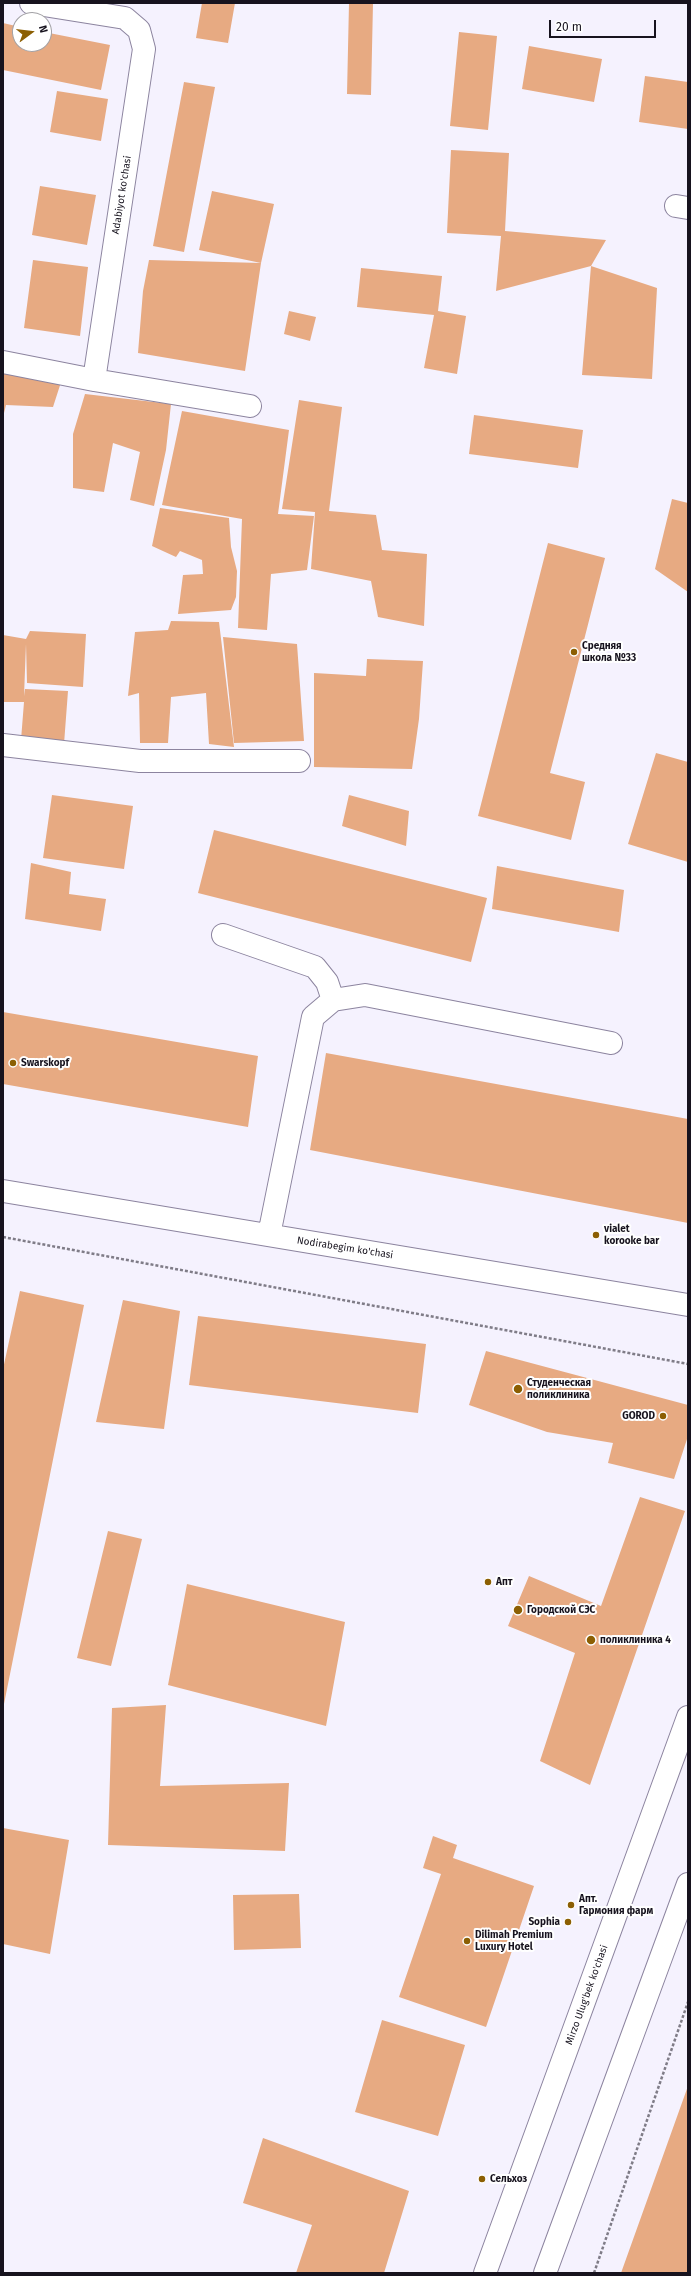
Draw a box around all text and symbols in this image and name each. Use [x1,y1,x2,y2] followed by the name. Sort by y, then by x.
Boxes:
[12,12,52,52] north arrow
[551,12,658,38] scale bar
[556,20,582,34] text: 20 m
[36,24,50,34] text: N
[110,155,134,235] street label: Adabiyot ko'chasi
[582,640,636,664] place label: Средняя школа №33
[569,647,579,657] marker: Средняя школа №33
[21,1057,69,1069] place label: Swarskopf
[8,1058,18,1068] marker: Swarskopf
[604,1223,659,1246] place label: vialet korooke bar
[591,1230,601,1240] marker: vialet korooke bar
[296,1234,394,1262] street label: Nodirabegim ko'chasi
[527,1377,591,1400] place label: Студенческая поликлиника
[512,1383,524,1395] marker: Студенческая поликлиника
[622,1410,655,1422] place label: GOROD
[658,1411,668,1421] marker: GOROD
[496,1576,512,1588] place label: Апт
[483,1577,493,1587] marker: Апт
[512,1604,524,1616] marker: Городской СЭС
[527,1604,595,1616] place label: Городской СЭС
[585,1634,597,1646] marker: поликлиника 4
[600,1634,671,1646] place label: поликлиника 4
[579,1893,653,1916] place label: Апт. Гармония фарм
[566,1900,576,1910] marker: Апт. Гармония фарм
[528,1916,560,1928] place label: Sophia
[563,1917,573,1927] marker: Sophia
[475,1929,553,1952] place label: Dilimah Premium Luxury Hotel
[462,1936,472,1946] marker: Dilimah Premium Luxury Hotel
[563,1943,611,2047] street label: Mirzo Ulug'bek ko'chasi
[490,2173,527,2185] place label: Сельхоз
[477,2174,487,2184] marker: Сельхоз

